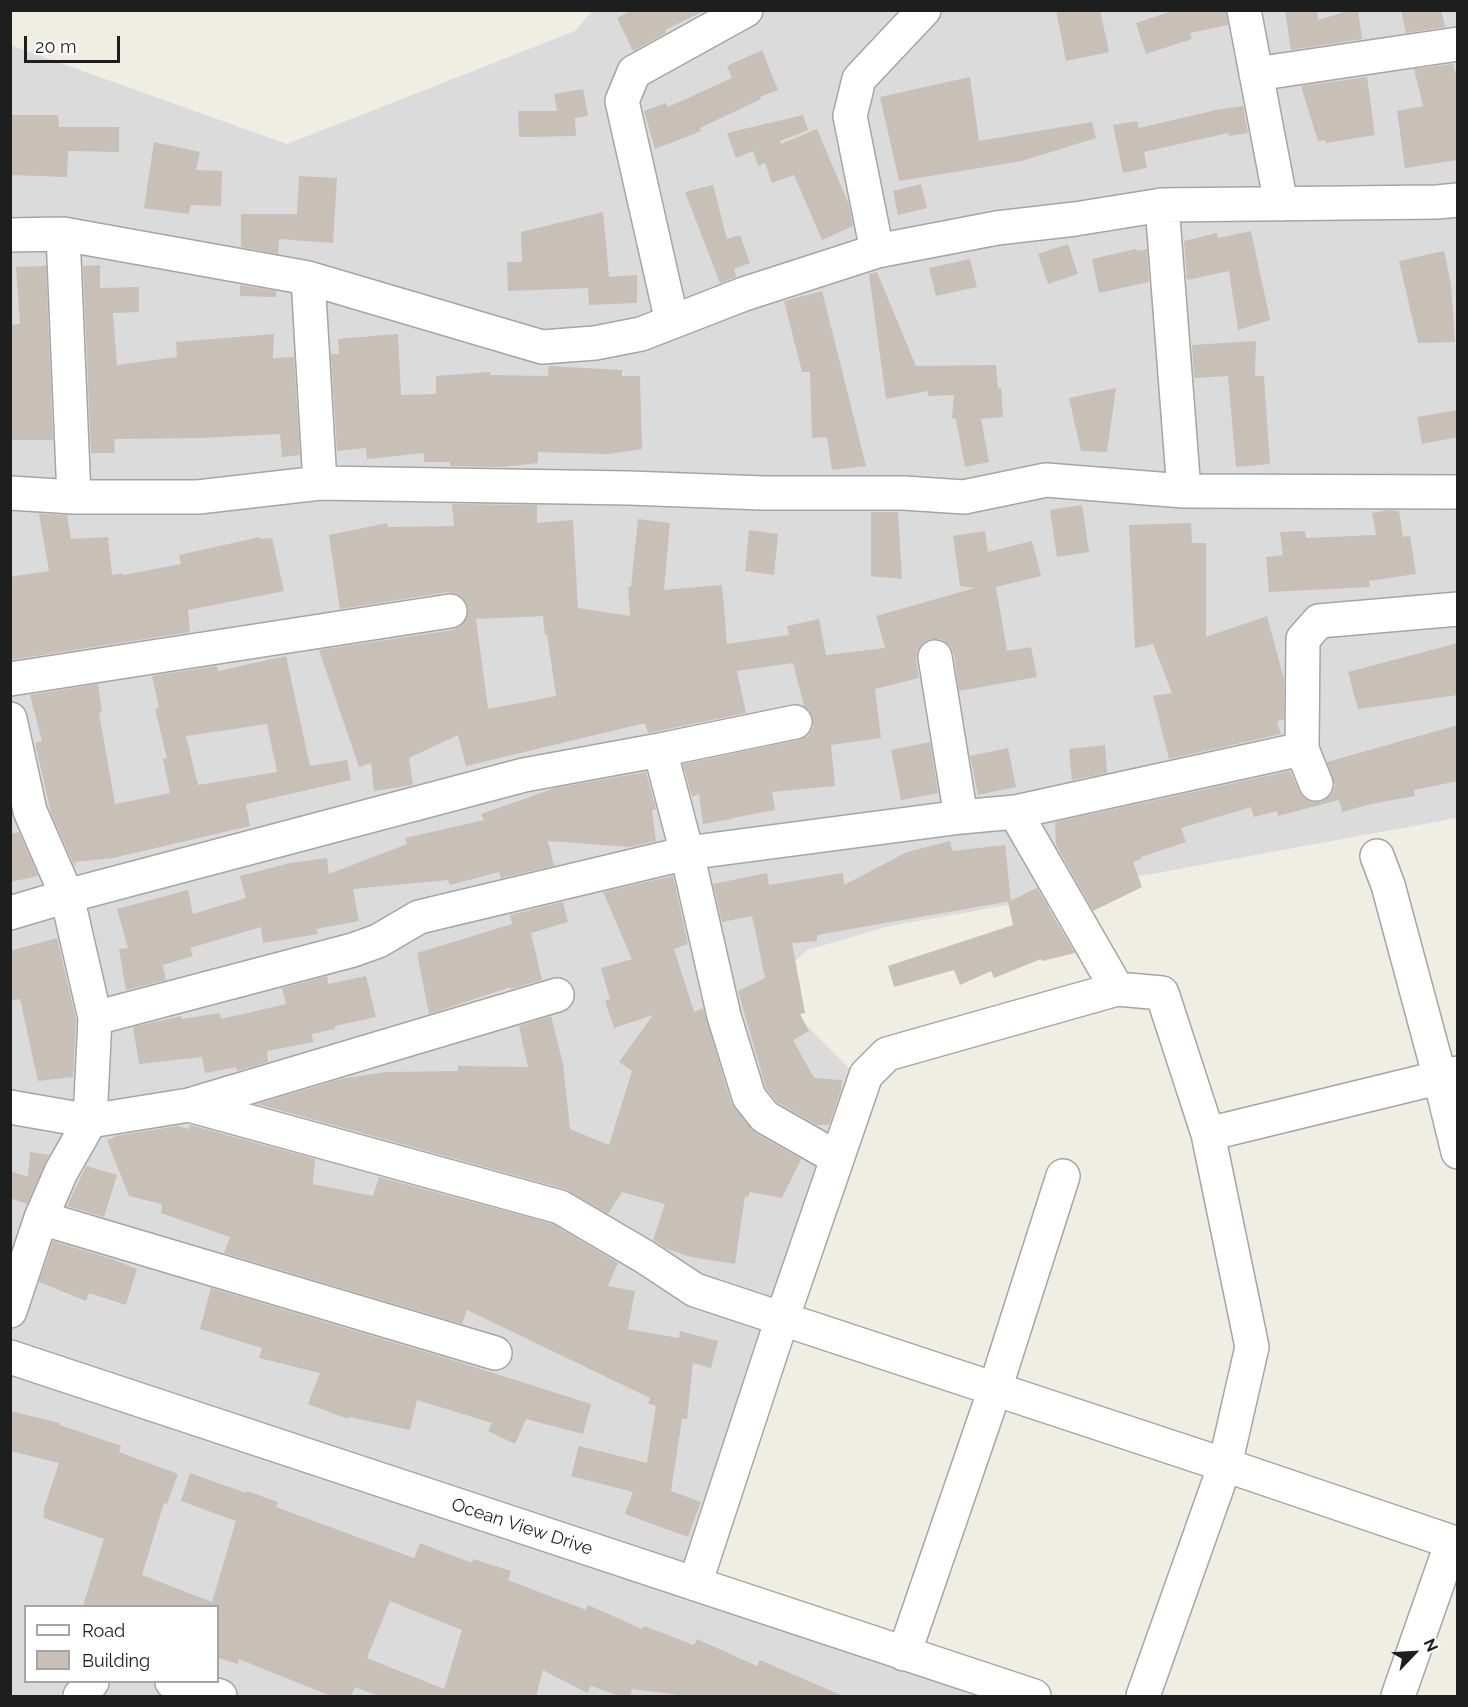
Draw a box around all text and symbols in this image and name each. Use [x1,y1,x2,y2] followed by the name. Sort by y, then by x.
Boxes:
[27,24,123,62] scale bar
[35,36,77,57] text: 20 m
[449,1494,595,1560] street label: Ocean View Drive
[24,1605,219,1683] legend
[82,1620,125,1641] text: Road
[1384,1623,1444,1683] north arrow
[1420,1636,1442,1655] text: N
[82,1650,150,1671] text: Building

